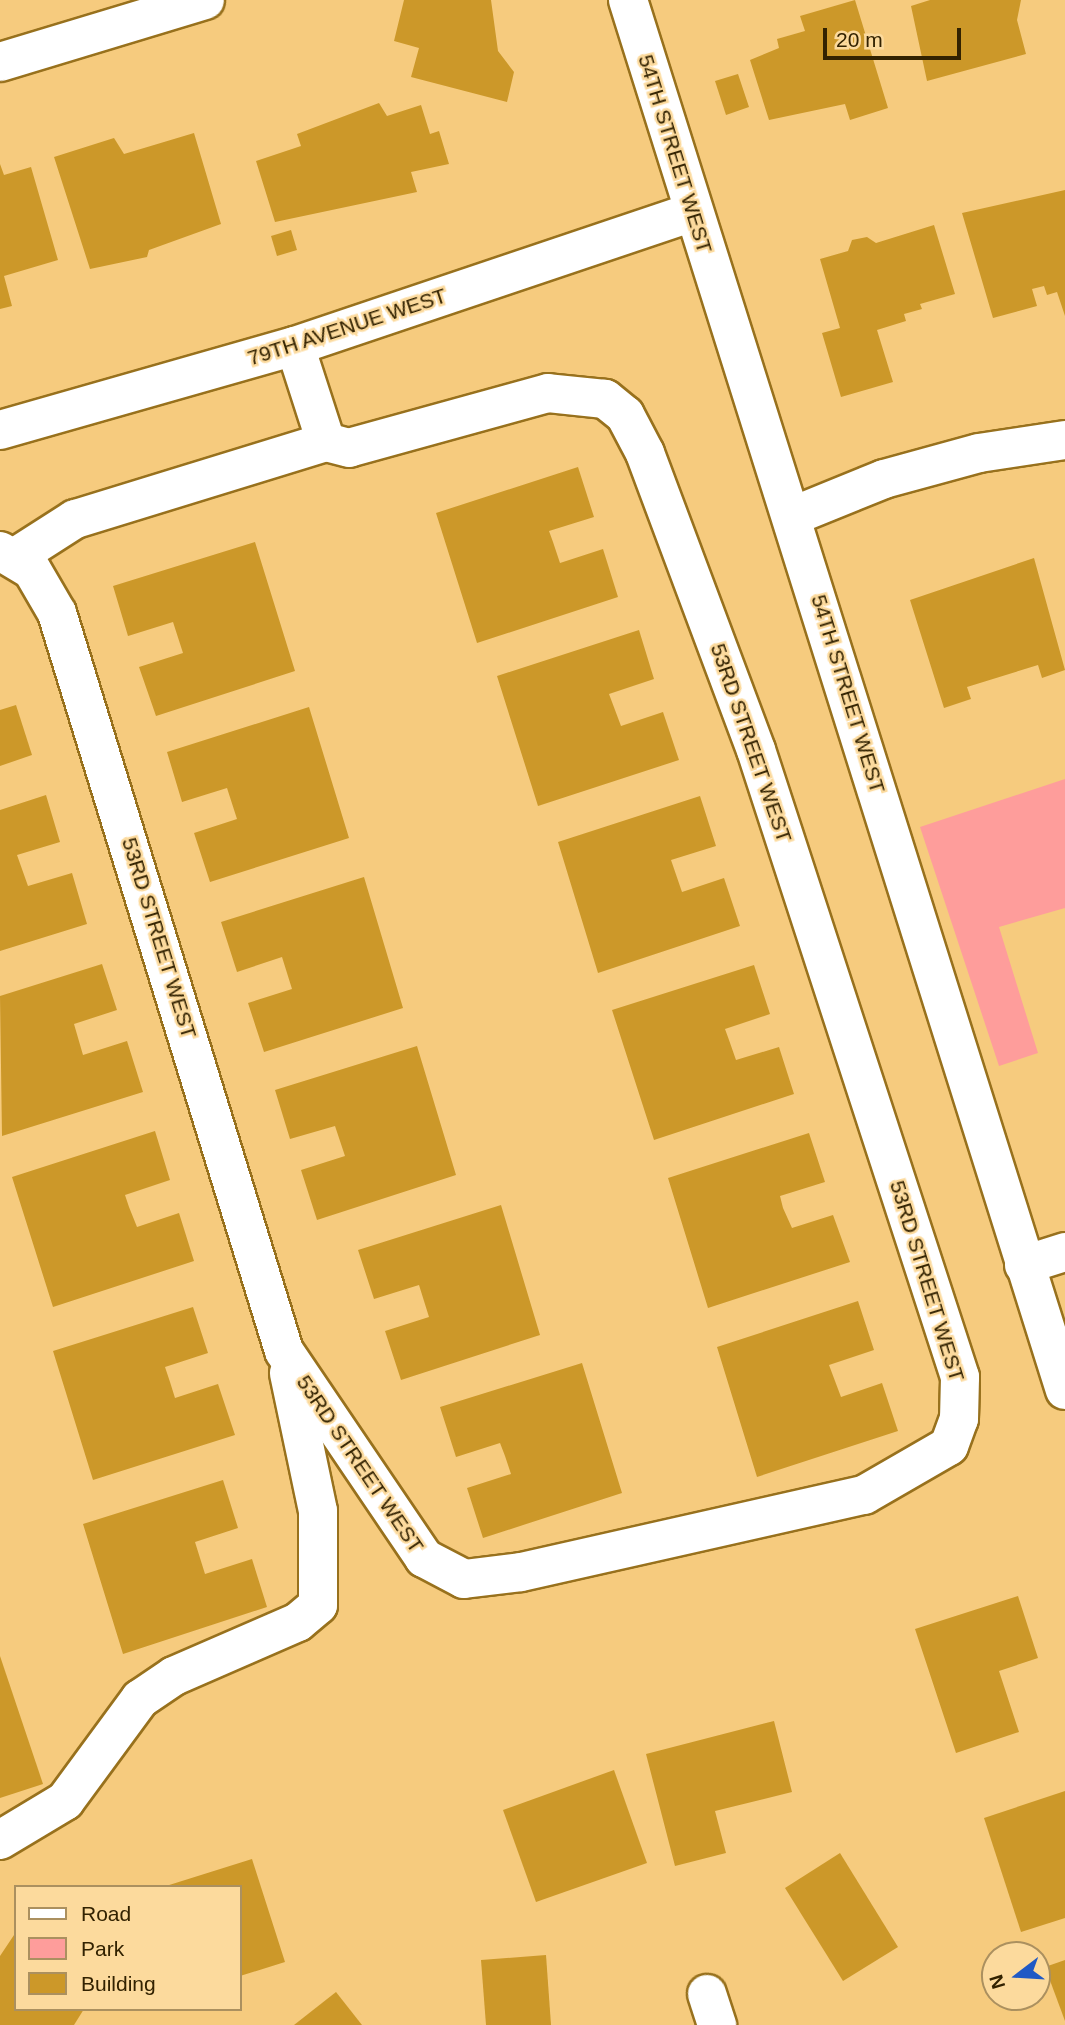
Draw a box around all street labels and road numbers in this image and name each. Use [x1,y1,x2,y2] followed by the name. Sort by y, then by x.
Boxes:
[633,52,717,256] street label: 54TH STREET WEST
[244,283,450,371] street label: 79TH AVENUE WEST
[806,592,890,796] street label: 54TH STREET WEST
[705,640,797,846] street label: 53RD STREET WEST
[116,834,202,1042] street label: 53RD STREET WEST
[884,1177,970,1385] street label: 53RD STREET WEST
[291,1370,429,1558] street label: 53RD STREET WEST

